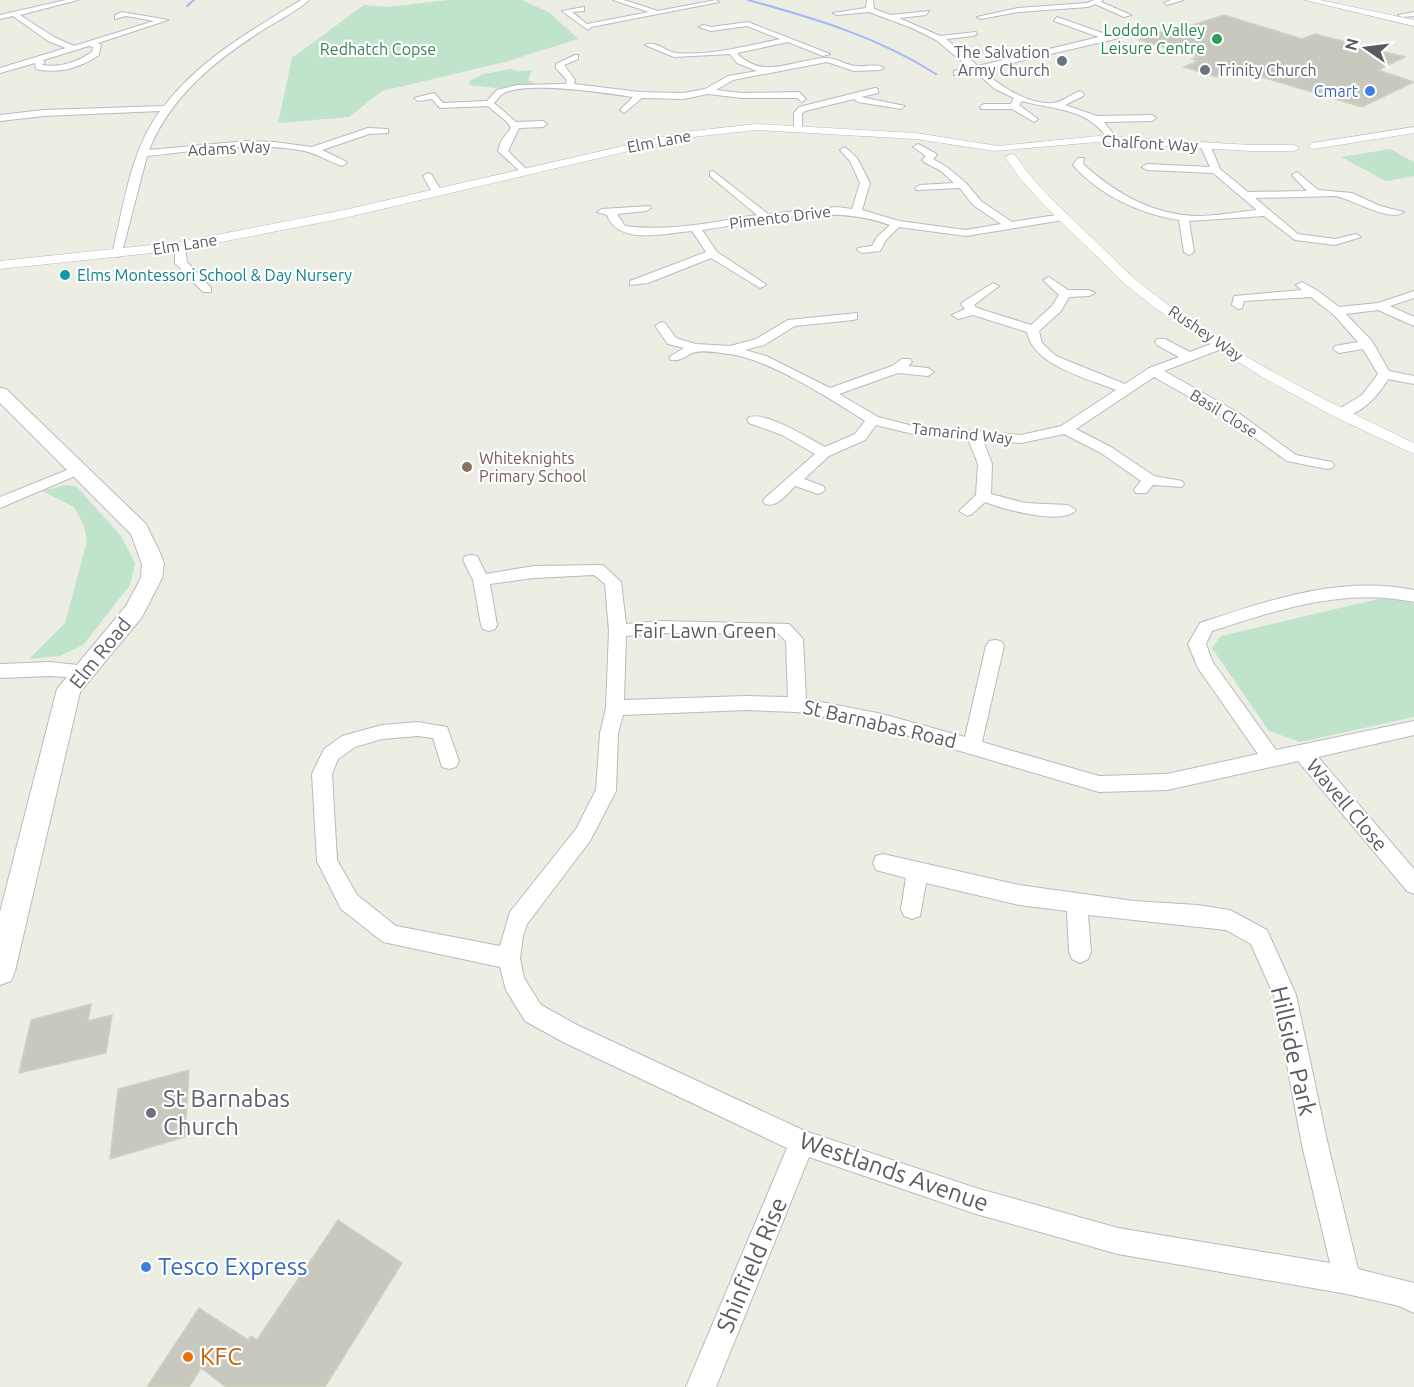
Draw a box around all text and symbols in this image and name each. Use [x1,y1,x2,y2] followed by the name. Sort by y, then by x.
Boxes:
[1336,18,1396,78] north arrow
[1101,21,1205,57] place label: Loddon Valley Leisure Centre
[1210,32,1224,46] marker: Loddon Valley Leisure Centre
[1341,36,1362,52] text: N
[320,40,436,58] park label: Redhatch Copse
[954,43,1050,79] place label: The Salvation Army Church
[1055,54,1069,68] marker: The Salvation Army Church
[1217,61,1317,79] place label: Trinity Church
[1198,63,1212,77] marker: Trinity Church
[1314,82,1359,100] place label: Cmart
[1363,84,1377,98] marker: Cmart
[625,126,693,156] street label: Elm Lane
[1101,131,1199,155] street label: Chalfont Way
[187,137,271,159] street label: Adams Way
[728,202,832,232] street label: Pimento Drive
[151,230,219,258] street label: Elm Lane
[77,266,352,284] place label: Elms Montessori School & Day Nursery
[58,268,72,282] marker: Elms Montessori School & Day Nursery
[1165,302,1247,365] street label: Rushey Way
[1187,385,1261,441] street label: Basil Close
[911,419,1013,447] street label: Tamarind Way
[479,449,586,485] place label: Whiteknights Primary School
[460,460,474,474] marker: Whiteknights Primary School
[64,613,135,693] street label: Elm Road
[633,619,777,642] street label: Fair Lawn Green
[801,695,959,752] street label: St Barnabas Road
[1302,754,1393,855] street label: Wavell Close
[1266,984,1321,1118] street label: Hillside Park
[163,1085,290,1140] place label: St Barnabas Church
[144,1106,158,1120] marker: St Barnabas Church
[796,1127,992,1217] street label: Westlands Avenue
[711,1193,792,1337] street label: Shinfield Rise
[158,1253,308,1280] place label: Tesco Express
[139,1260,153,1274] marker: Tesco Express
[200,1343,242,1370] place label: KFC
[181,1350,195,1364] marker: KFC

